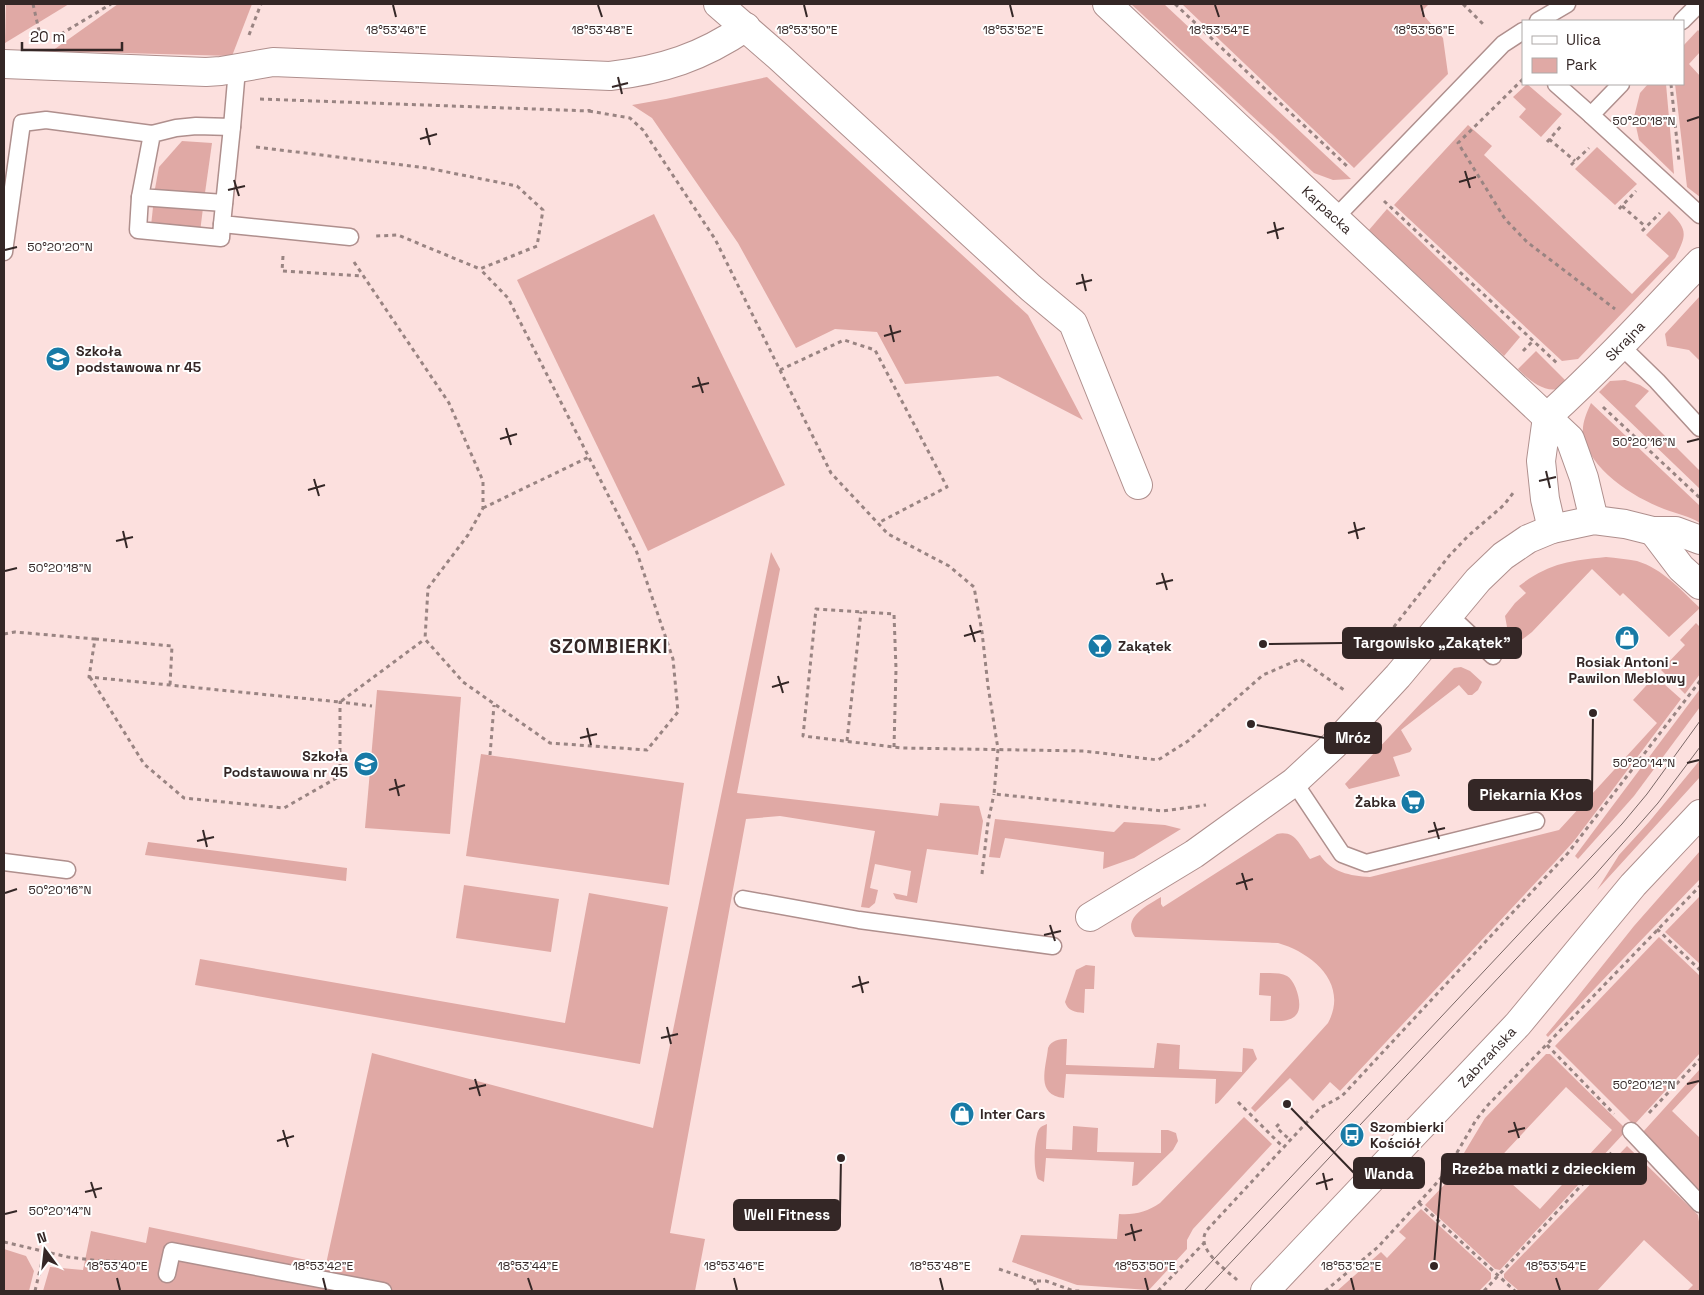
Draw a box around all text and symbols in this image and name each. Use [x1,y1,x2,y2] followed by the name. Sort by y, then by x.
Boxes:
[22,20,122,52] scale bar
[1522,20,1684,85] legend
[366,22,427,38] text: 18°53'46"E
[572,22,633,38] text: 18°53'48"E
[776,22,838,38] text: 18°53'50"E
[983,22,1044,38] text: 18°53'52"E
[1189,22,1250,38] text: 18°53'54"E
[1394,22,1455,38] text: 18°53'56"E
[30,27,65,46] text: 20 m
[1566,30,1601,49] text: Ulica
[1566,55,1597,74] text: Park
[1613,113,1675,129] text: 50°20'18"N
[1298,182,1356,238] street label: Karpacka
[27,239,93,255] text: 50°20'20"N
[1601,317,1649,365] street label: Skrajna
[76,342,201,376] place label: Szkoła podstawowa nr 45
[45,346,71,372] school or university icon: Szkoła podstawowa nr 45
[1613,434,1675,450] text: 50°20'16"N
[29,560,91,576] text: 50°20'18"N
[1614,625,1640,651] shop icon: Rosiak Antoni - Pawilon Meblowy
[1343,628,1521,658] callout: Targowisko „Zakątek”
[1087,633,1113,659] bar icon: Zakątek
[1353,633,1511,652] text: Targowisko „Zakątek”
[550,634,668,659] district label: SZOMBIERKI
[1118,637,1172,655] place label: Zakątek
[1569,653,1685,687] place label: Rosiak Antoni - Pawilon Meblowy
[1325,723,1381,753] callout: Mróz
[1335,728,1371,747] text: Mróz
[223,747,348,781] place label: Szkoła Podstawowa nr 45
[353,751,379,777] school or university icon: Szkoła Podstawowa nr 45
[1613,755,1675,771] text: 50°20'14"N
[1469,780,1592,810] callout: Piekarnia Kłos
[1480,785,1583,804] text: Piekarnia Kłos
[1400,789,1426,815] supermarket icon: Żabka
[1355,793,1396,811] place label: Żabka
[29,882,91,898] text: 50°20'16"N
[1454,1023,1520,1091] street label: Zabrzańska
[1613,1077,1675,1093] text: 50°20'12"N
[949,1101,975,1127] shop icon: Inter Cars
[980,1105,1045,1123] place label: Inter Cars
[1370,1118,1444,1152] place label: Szombierki Kościół
[1339,1122,1365,1148] bus stop icon: Szombierki Kościół
[1442,1154,1646,1184] callout: Rzeźba matki z dzieckiem
[1354,1158,1424,1188] callout: Wanda
[1452,1159,1636,1178] text: Rzeźba matki z dzieckiem
[1364,1164,1414,1183] text: Wanda
[734,1200,840,1230] callout: Well Fitness
[29,1203,91,1219] text: 50°20'14"N
[744,1205,830,1224] text: Well Fitness
[20,1225,70,1275] north arrow
[35,1228,49,1247] text: N
[86,1258,148,1274] text: 18°53'40"E
[293,1258,354,1274] text: 18°53'42"E
[498,1258,558,1274] text: 18°53'44"E
[704,1258,765,1274] text: 18°53'46"E
[910,1258,971,1274] text: 18°53'48"E
[1114,1258,1176,1274] text: 18°53'50"E
[1321,1258,1382,1274] text: 18°53'52"E
[1526,1258,1587,1274] text: 18°53'54"E

